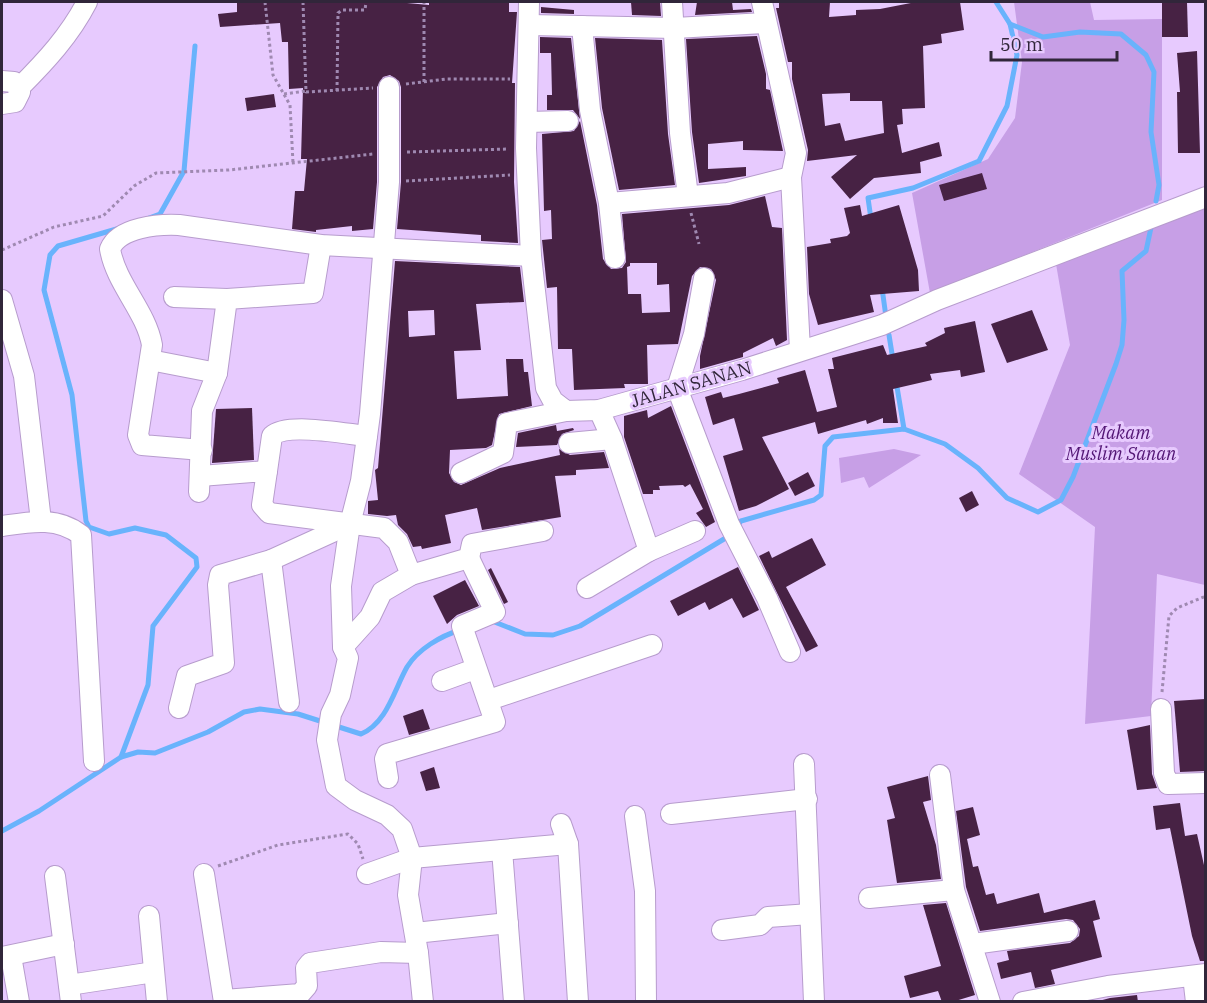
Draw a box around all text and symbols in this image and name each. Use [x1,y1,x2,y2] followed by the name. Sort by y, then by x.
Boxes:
[991,24,1117,62] scale bar
[1000,33,1043,56] text: 50 m
[628,356,754,412] street label: JALAN SANAN
[1065,421,1177,465] park label: Makam Muslim Sanan

